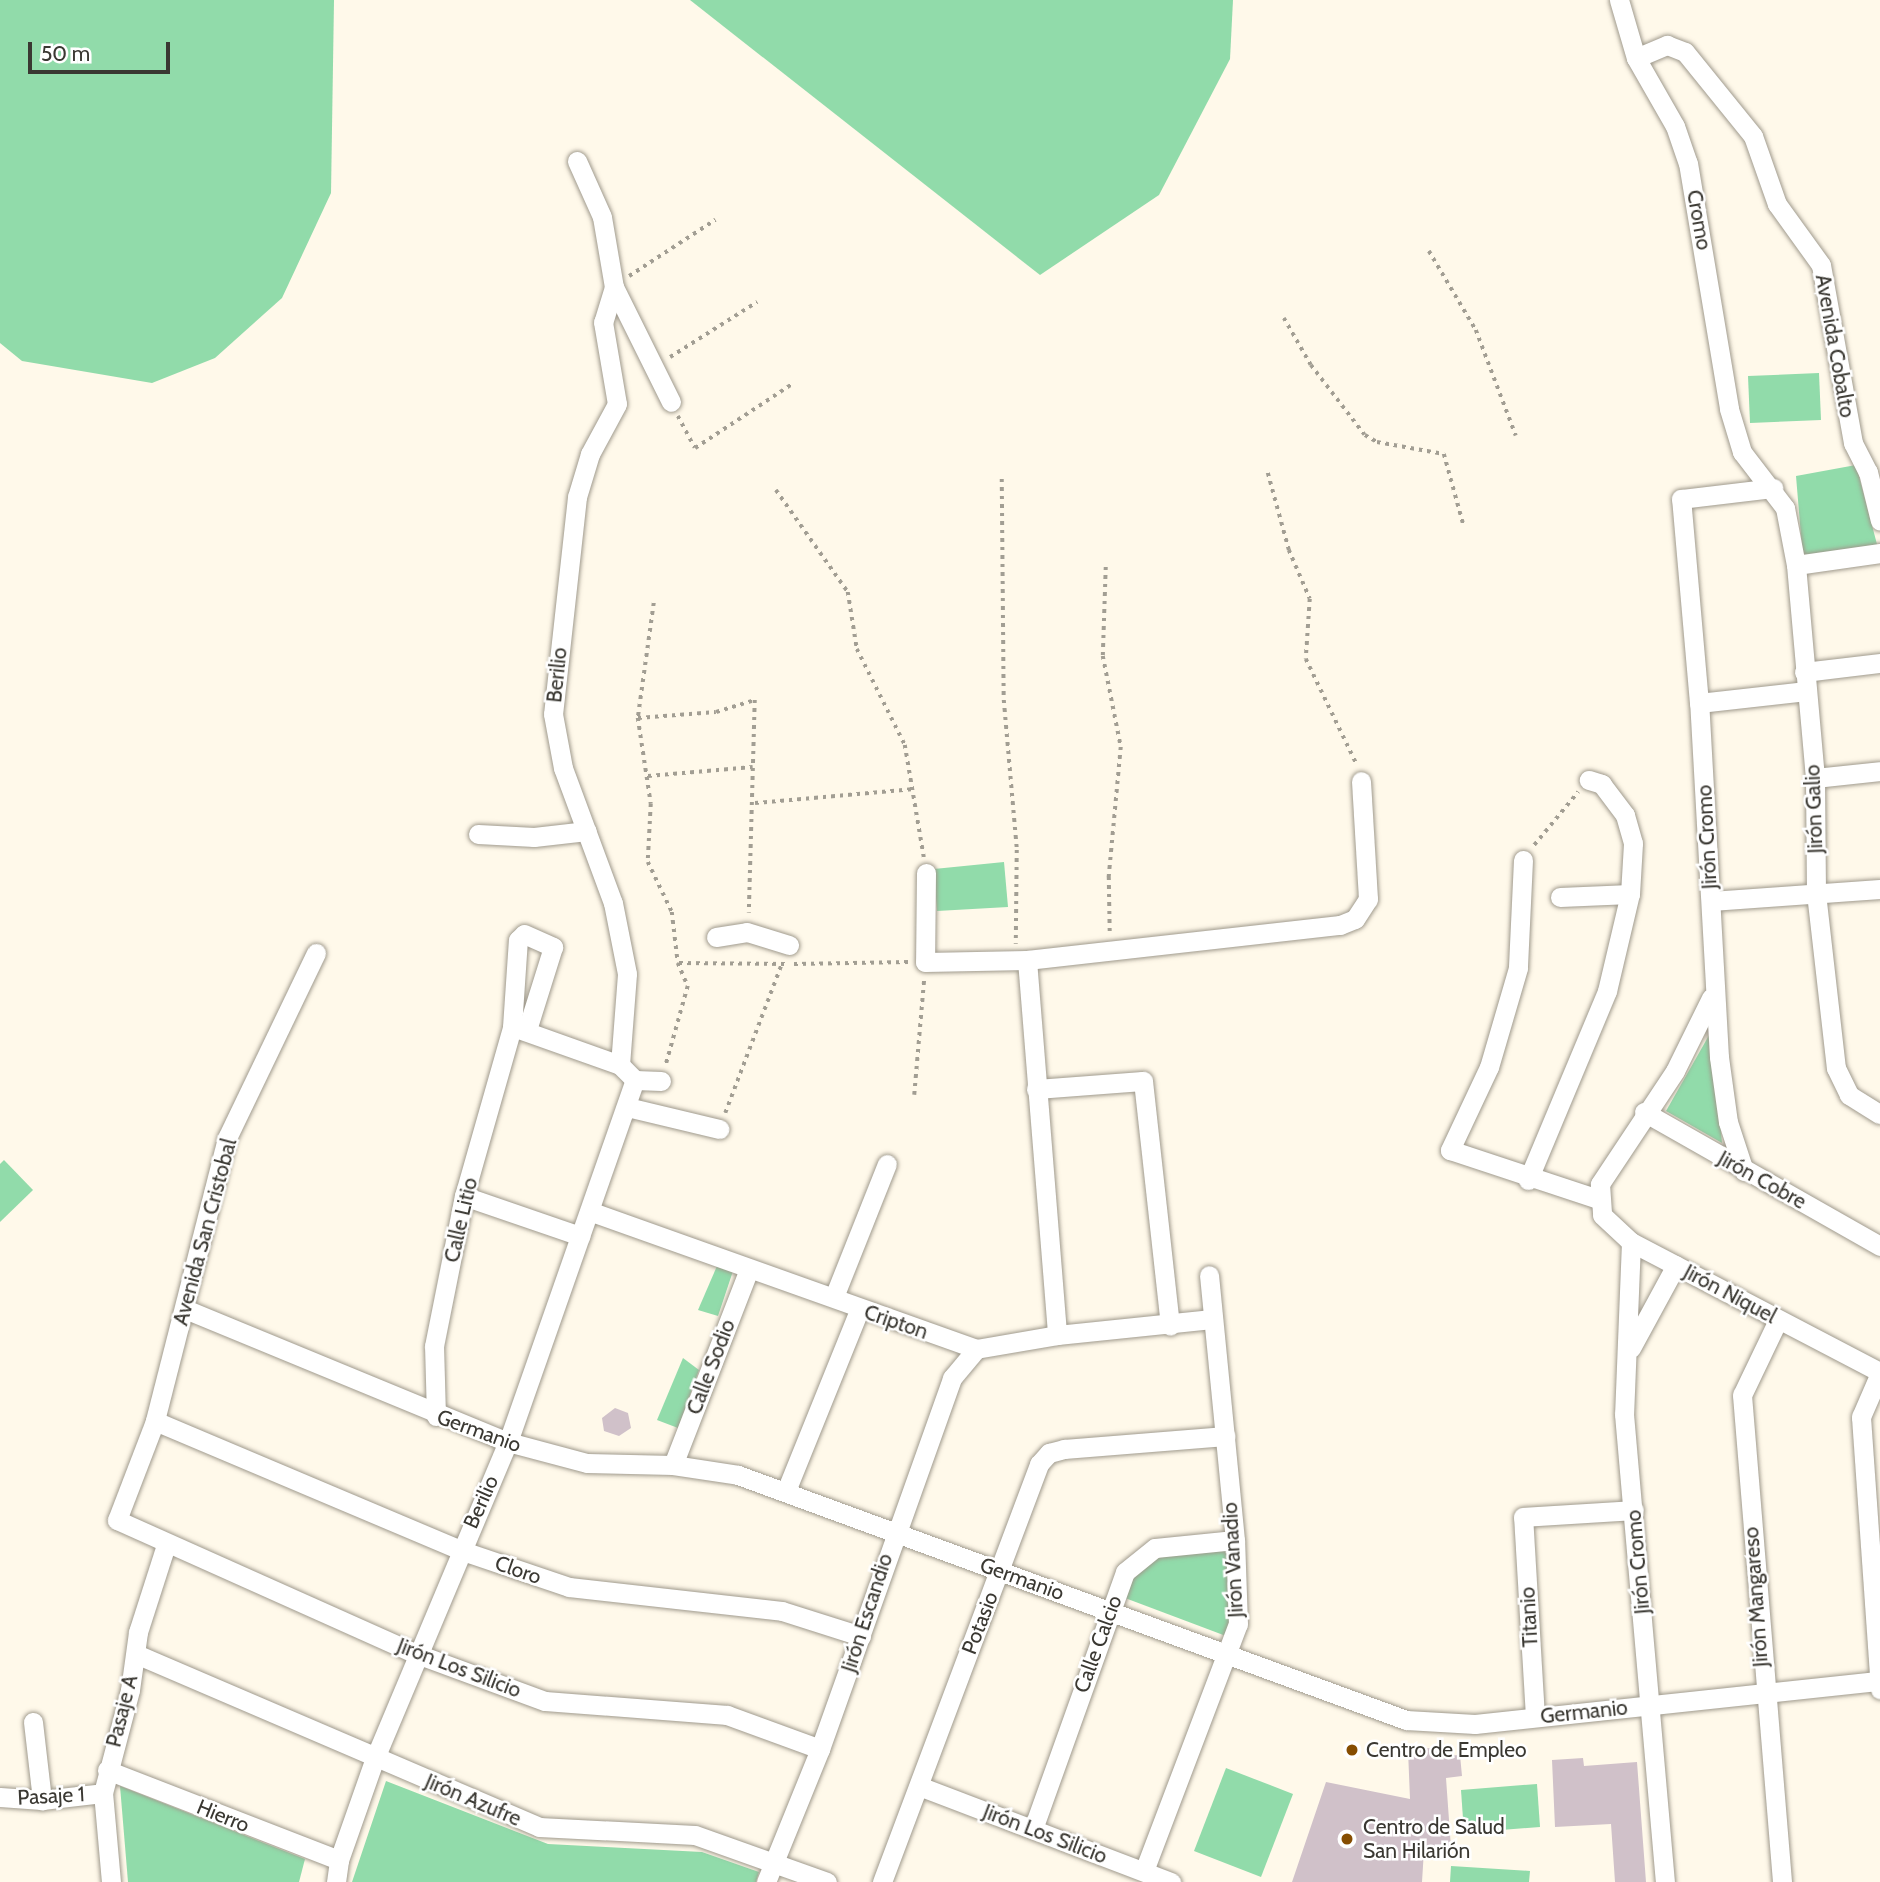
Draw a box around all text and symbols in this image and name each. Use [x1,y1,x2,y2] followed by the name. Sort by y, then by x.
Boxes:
[32,28,173,72] scale bar
[41,41,90,66] text: 50 m
[1681,188,1717,252] street label: Cromo
[1810,272,1860,420] street label: Avenida Cobalto
[542,646,572,704] street label: Berilio
[1800,764,1828,854] street label: Jirón Galio
[1692,784,1722,890] street label: Jirón Cromo
[168,1136,242,1328] street label: Avenida San Cristobal
[1713,1145,1811,1215] street label: Jirón Cobre
[439,1175,483,1265] street label: Calle Litio
[1679,1259,1781,1329] street label: Jirón Niquel
[861,1299,931,1345] street label: Cripton
[681,1316,741,1418] street label: Calle Sodio
[434,1404,524,1458] street label: Germanio
[458,1472,504,1532] street label: Berilio
[1217,1502,1249,1618] street label: Jirón Vanadio
[1621,1509,1655,1615] street label: Jirón Cromo
[1739,1526,1773,1668] street label: Jirón Mangareso
[492,1550,544,1590] street label: Cloro
[836,1551,898,1675] street label: Jirón Escandio
[977,1552,1067,1606] street label: Germanio
[1515,1586,1543,1648] street label: Titanio
[957,1588,1003,1658] street label: Potasio
[1069,1592,1127,1696] street label: Calle Calcio
[393,1633,525,1703] street label: Jirón Los Silicio
[101,1672,143,1750] street label: Pasaje A
[1539,1695,1629,1729] street label: Germanio
[1366,1737,1527,1763] place label: Centro de Empleo
[1344,1742,1360,1758] marker: Centro de Empleo
[421,1768,525,1832] street label: Jirón Azufre
[17,1782,85,1810] street label: Pasaje 1
[193,1794,253,1838] street label: Hierro
[979,1799,1111,1869] street label: Jirón Los Silicio
[1363,1814,1505,1864] place label: Centro de Salud San Hilarión
[1337,1829,1357,1849] marker: Centro de Salud San Hilarión

